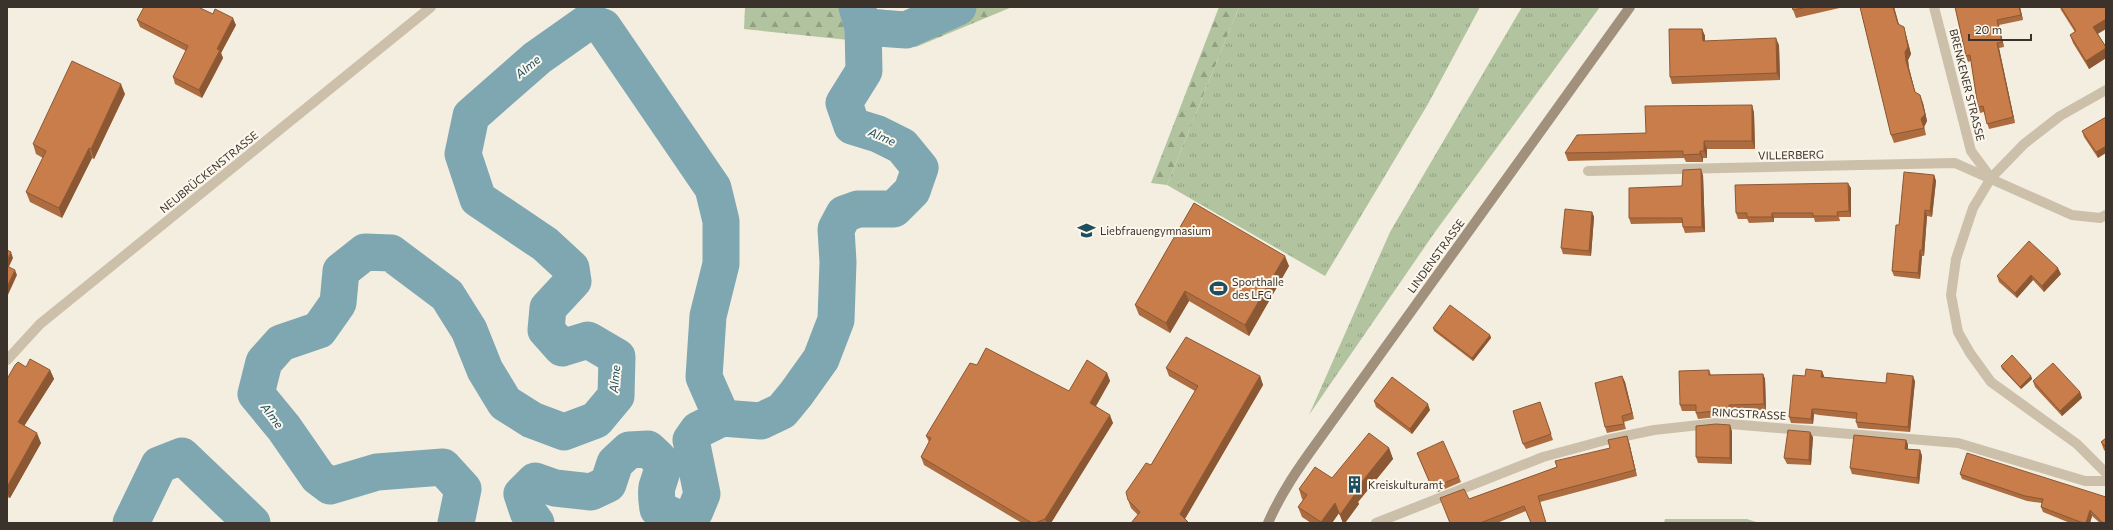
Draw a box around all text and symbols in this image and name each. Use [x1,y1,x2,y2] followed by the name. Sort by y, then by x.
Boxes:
[1969,16,2031,42] scale bar
[1975,22,2002,36] text: 20 m
[1947,27,1988,142] street label: BRENKENER STRASSE
[511,51,543,81] water label: Alme
[866,124,899,148] water label: Alme
[156,127,260,215] street label: NEUBRÜCKENSTRASSE
[1758,147,1824,162] street label: VILLERBERG
[1404,216,1467,295] street label: LINDENSTRASSE
[1077,221,1097,241] school or university icon: Liebfrauengymnasium
[1100,224,1211,237] place label: Liebfrauengymnasium
[1232,275,1284,301] place label: Sporthalle des LFG
[1209,278,1229,298] sports icon: Sporthalle des LFG
[606,364,622,395] water label: Alme
[258,399,287,431] water label: Alme
[1711,405,1787,422] street label: RINGSTRASSE
[1345,475,1365,495] building icon: Kreiskulturamt
[1368,478,1443,491] place label: Kreiskulturamt

